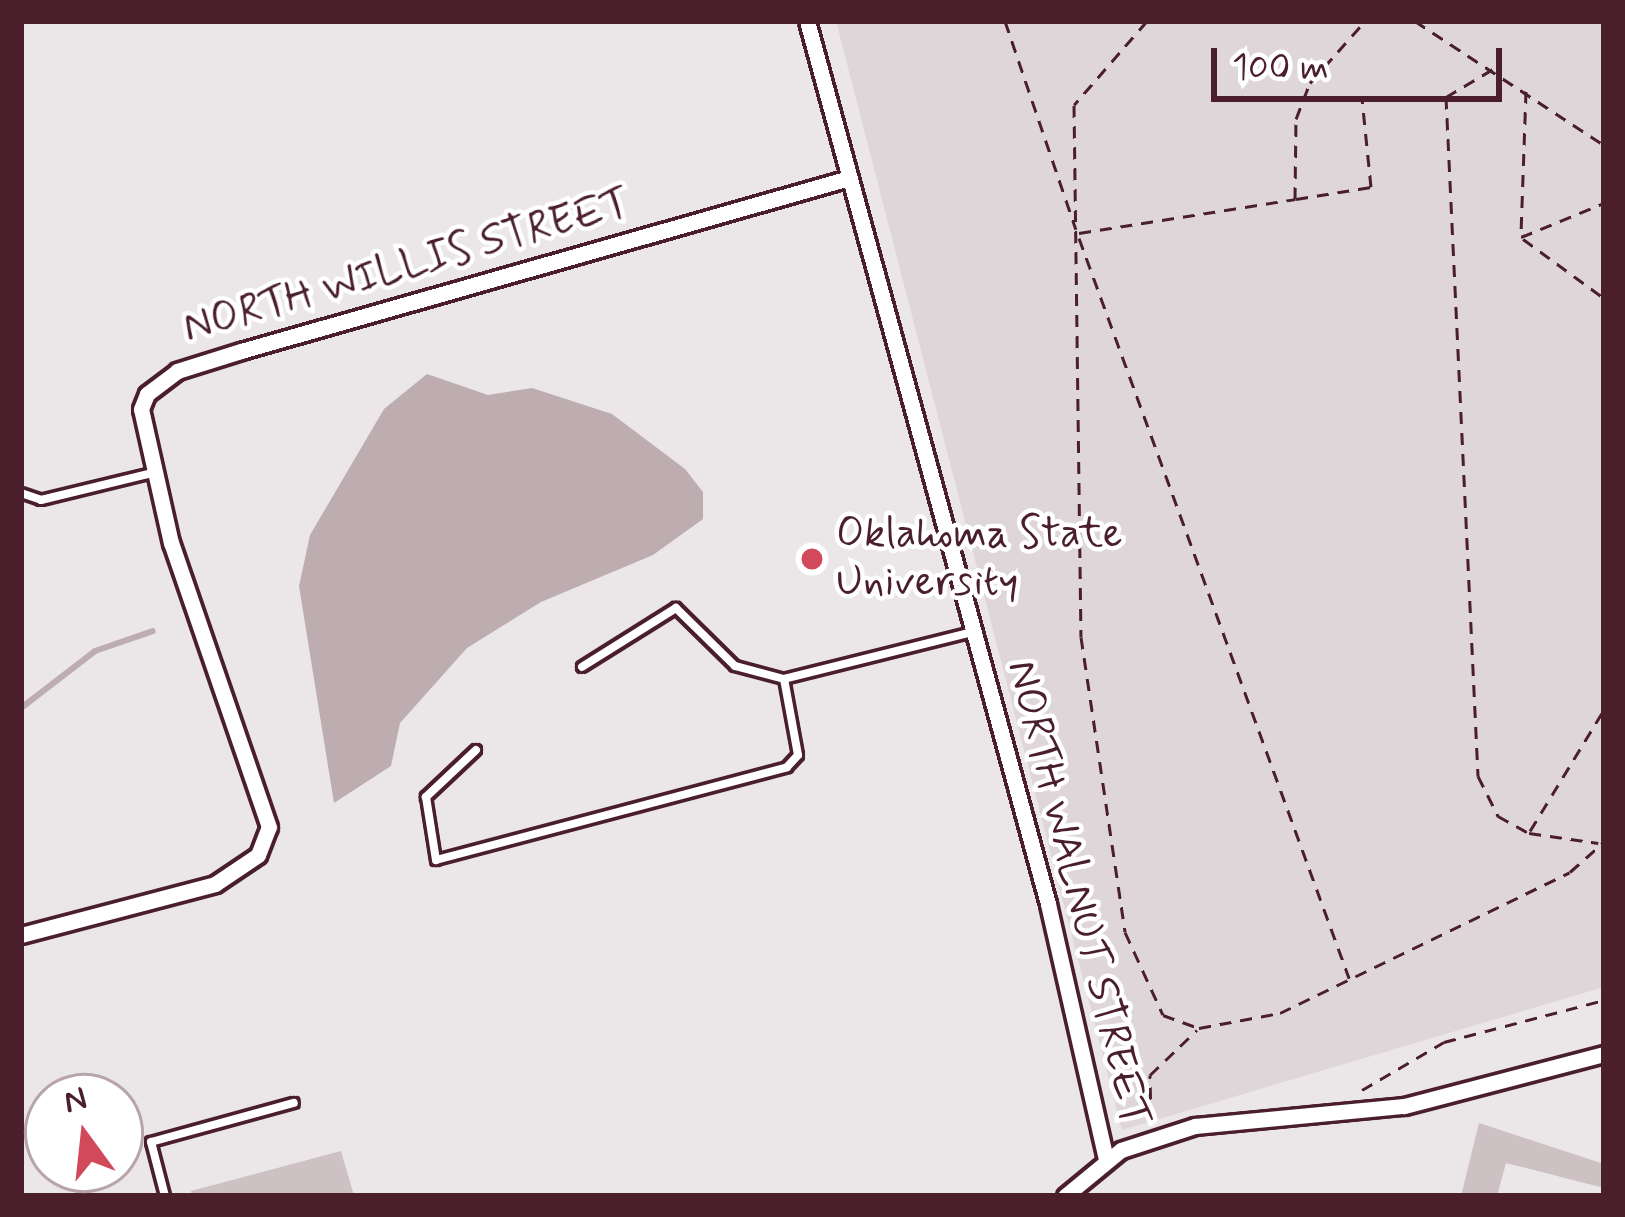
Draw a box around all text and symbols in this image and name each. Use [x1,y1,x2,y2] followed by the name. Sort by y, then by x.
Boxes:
[1217,24,1508,98] scale bar
[1232,45,1329,92] text: 100 m
[175,178,639,356] street label: NORTH WILLIS STREET
[836,510,1116,608] place label: Oklahoma State University
[799,546,825,572] marker: Oklahoma State University
[995,655,1159,1133] street label: NORTH WALNUT STREET
[24,1073,144,1193] north arrow
[59,1077,92,1125] text: N

